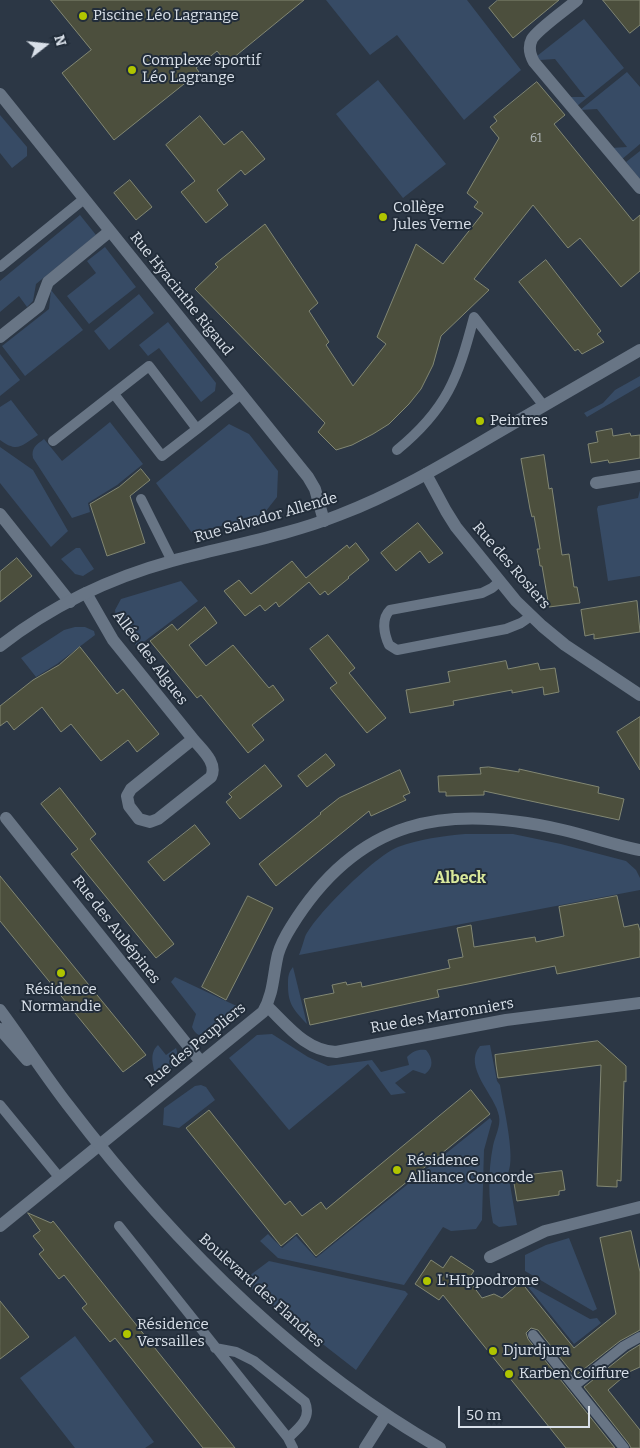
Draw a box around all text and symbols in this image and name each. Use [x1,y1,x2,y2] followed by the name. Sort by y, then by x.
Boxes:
[93,7,239,25] place label: Piscine Léo Lagrange
[77,10,89,22] marker: Piscine Léo Lagrange
[20,20,70,70] north arrow
[50,33,70,48] text: N
[142,52,261,87] place label: Complexe sportif Léo Lagrange
[126,64,138,76] marker: Complexe sportif Léo Lagrange
[530,132,542,146] house number: 61
[393,199,471,234] place label: Collège Jules Verne
[377,211,389,223] marker: Collège Jules Verne
[126,229,236,359] street label: Rue Hyacinthe Rigaud
[490,412,548,430] place label: Peintres
[474,415,486,427] marker: Peintres
[192,489,340,547] street label: Rue Salvador Allende
[468,519,554,613] street label: Rue des Rosiers
[109,607,191,709] street label: Allée des Algues
[434,869,486,889] district label: Albeck
[68,872,164,988] street label: Rue des Aubépines
[55,967,67,979] marker: Résidence Normandie
[21,981,101,1016] place label: Résidence Normandie
[369,995,515,1037] street label: Rue des Marronniers
[142,999,250,1091] street label: Rue des Peupliers
[407,1152,533,1187] place label: Résidence Alliance Concorde
[391,1164,403,1176] marker: Résidence Alliance Concorde
[195,1230,327,1352] street label: Boulevard des Flandres
[437,1272,539,1290] place label: L'HIppodrome
[421,1275,433,1287] marker: L'HIppodrome
[137,1316,209,1351] place label: Résidence Versailles
[121,1328,133,1340] marker: Résidence Versailles
[503,1342,570,1360] place label: Djurdjura
[487,1345,499,1357] marker: Djurdjura
[519,1365,629,1383] place label: Karben Coiffure
[503,1368,515,1380] marker: Karben Coiffure
[460,1396,592,1428] scale bar
[466,1406,501,1424] text: 50 m

